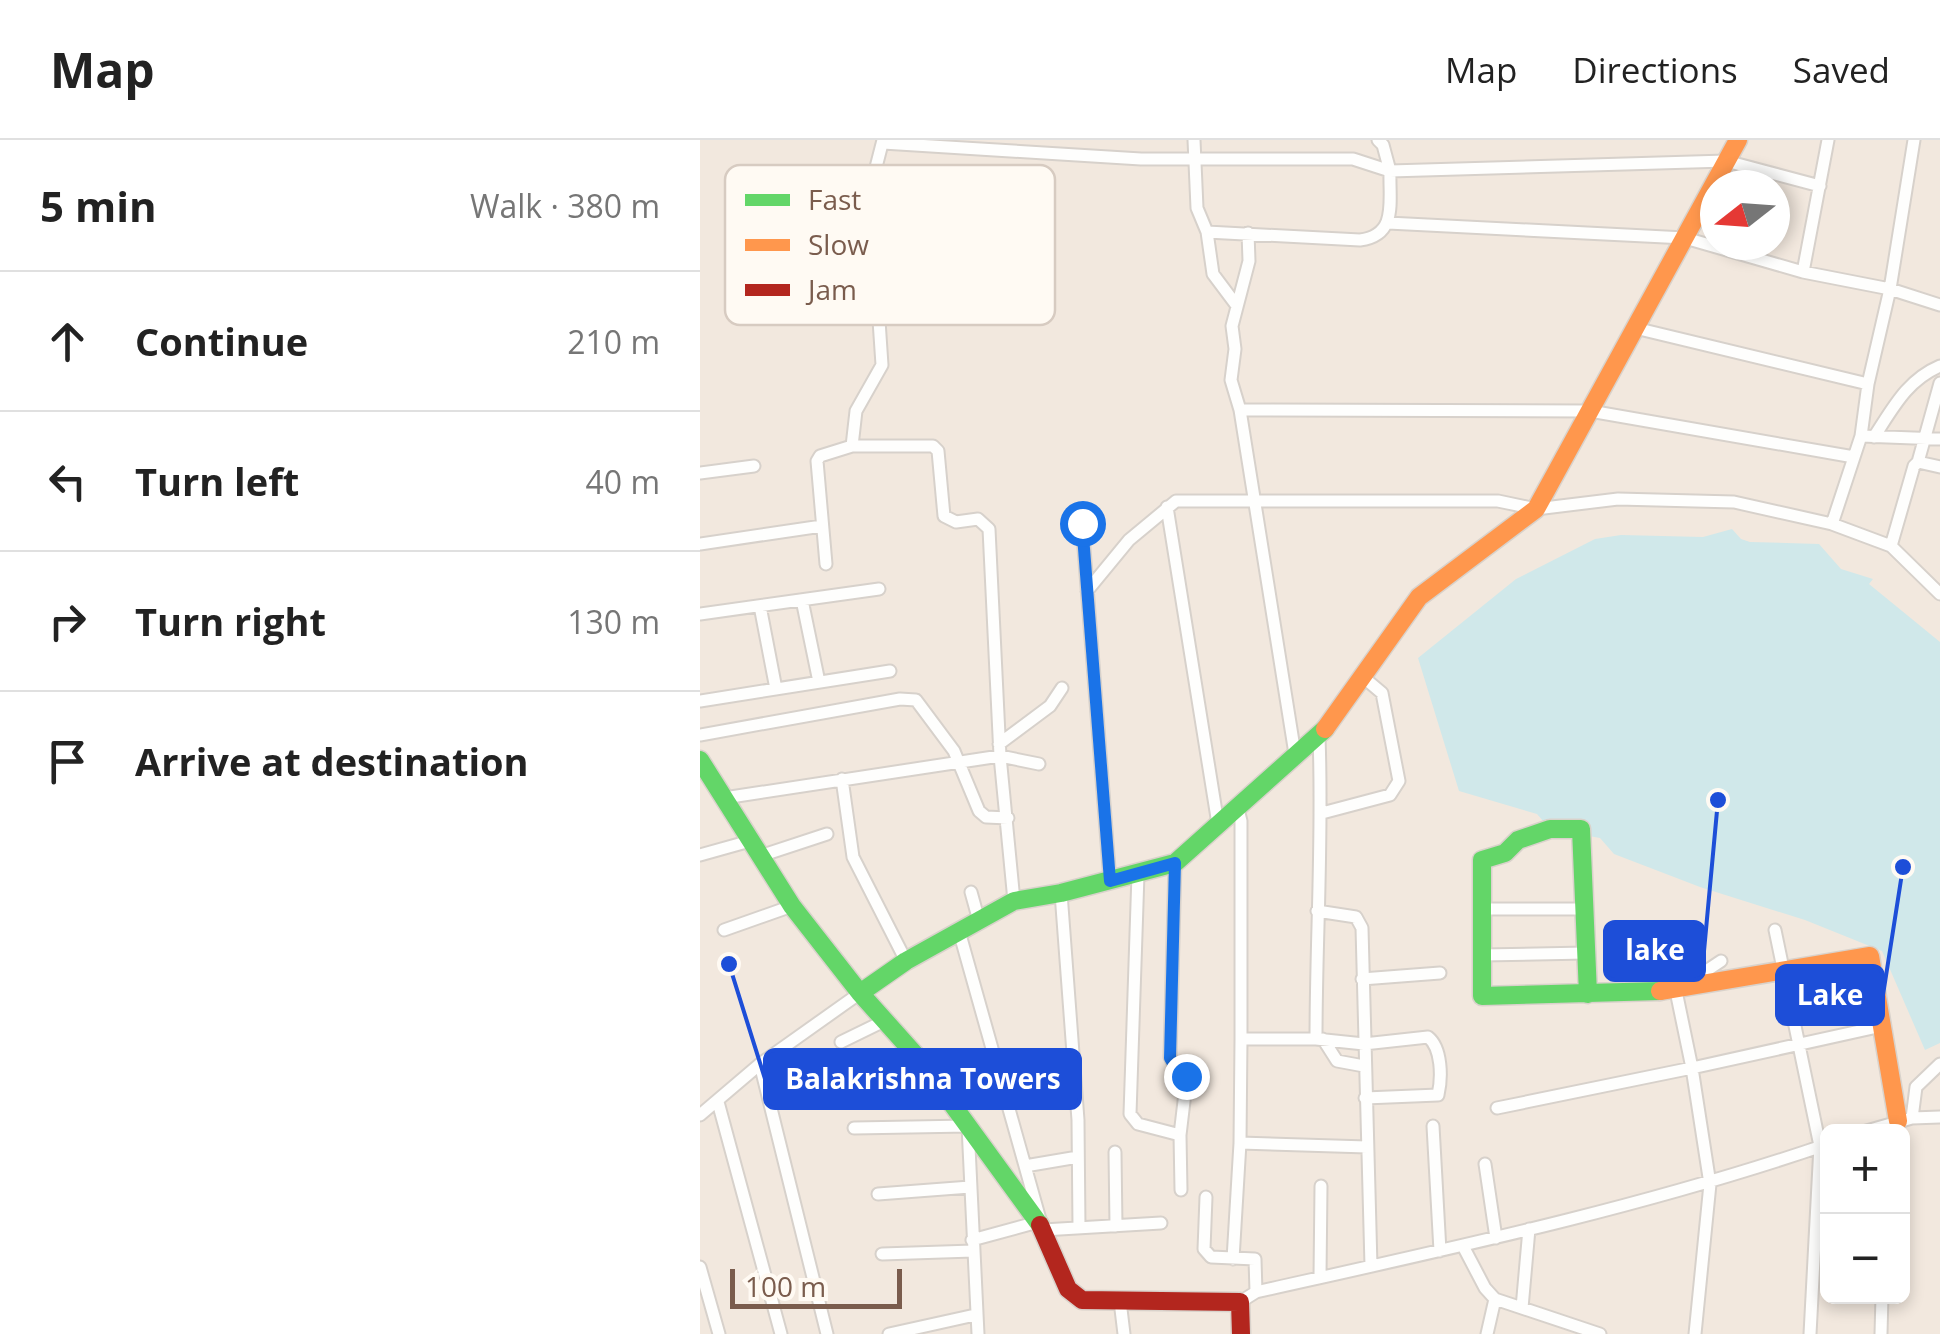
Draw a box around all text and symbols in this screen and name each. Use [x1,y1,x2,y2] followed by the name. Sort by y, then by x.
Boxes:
[50,37,155,102] text: Map
[1445,46,1517,93] text: Map
[1572,46,1738,93] text: Directions
[1793,46,1890,93] text: Saved
[725,165,1055,325] legend
[1700,170,1790,260] north arrow
[40,177,157,234] text: 5 min
[808,180,861,218] text: Fast
[470,184,660,227] text: Walk · 380 m
[808,225,869,263] text: Slow
[805,270,857,308] text: Jam
[40,314,95,369] icon: ahead
[135,315,308,367] text: Continue
[567,320,660,363] text: 210 m
[40,454,95,509] icon: left
[135,455,299,507] text: Turn left
[585,460,660,503] text: 40 m
[1060,501,1106,547] route start
[40,594,95,649] icon: right
[135,595,326,647] text: Turn right
[567,600,660,643] text: 130 m
[40,734,95,789] icon: arrive
[135,735,529,787] text: Arrive at destination
[1605,922,1704,980] callout: lake
[1625,930,1685,968] text: lake
[1777,966,1883,1024] callout: Lake
[1797,975,1863,1013] text: Lake
[765,1050,1080,1108] callout: Balakrishna Towers
[1164,1054,1210,1100] route end
[785,1059,1061,1097] text: Balakrishna Towers
[1820,1124,1910,1304] map controls
[1820,1124,1910,1214] button: +
[1820,1214,1910,1304] button: −
[730,1264,902,1308] scale bar
[745,1267,826,1305] text: 100 m

